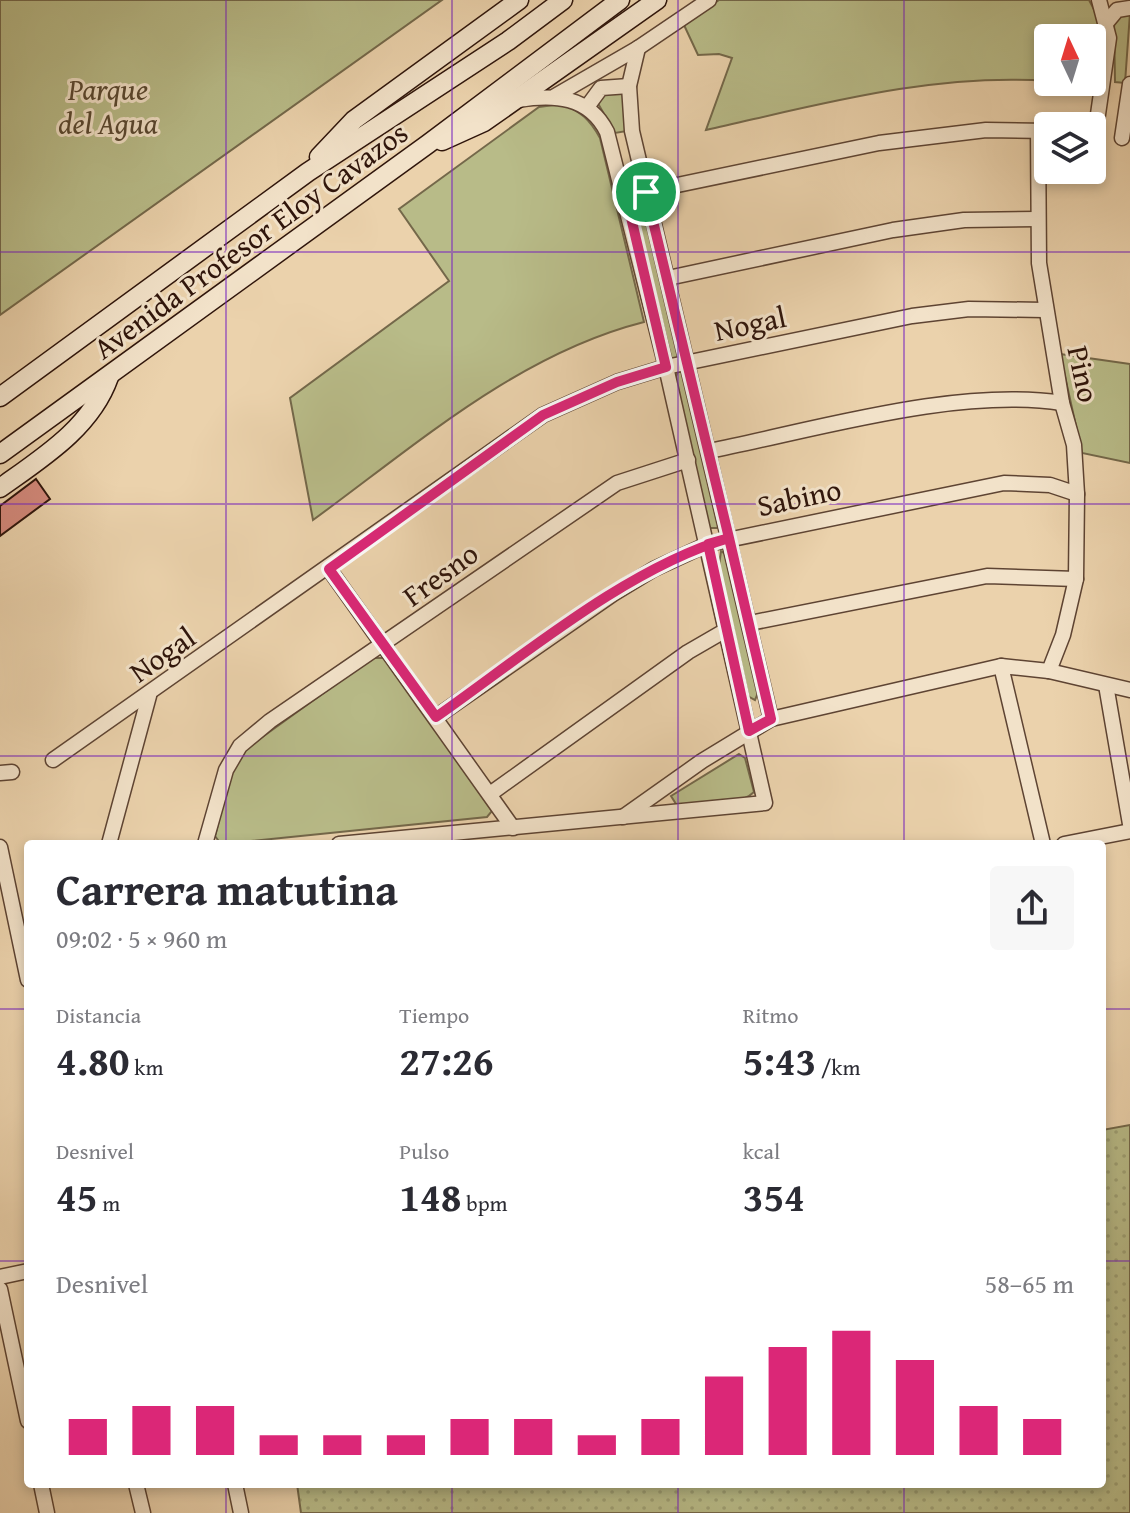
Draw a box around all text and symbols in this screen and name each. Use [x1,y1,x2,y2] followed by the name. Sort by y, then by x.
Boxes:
[1034,24,1106,96] north arrow
[1034,24,1106,184] map controls
[58,67,158,145] park label: Parque del Agua
[83,111,417,369] street label: Avenida Profesor Eloy Cavazos
[1034,112,1106,184] button: layers
[612,158,680,226] pin
[624,170,668,214] icon: arrive
[710,294,790,352] street label: Nogal
[1057,342,1111,406] street label: Pino
[753,467,845,527] street label: Sabino
[393,531,487,617] street label: Fresno
[120,615,204,693] street label: Nogal
[56,857,398,921] text: Carrera matutina
[990,866,1074,950] button: share
[56,919,227,958] text: 09:02 · 5 × 960 m
[56,999,141,1031] text: Distancia
[399,999,469,1031] text: Tiempo
[743,999,798,1031] text: Ritmo
[56,1031,129,1090] text: 4.80
[399,1031,494,1090] text: 27:26
[743,1031,816,1090] text: 5:43
[129,1051,163,1083] text: km
[816,1051,861,1083] text: /km
[56,1135,134,1167] text: Desnivel
[399,1135,449,1167] text: Pulso
[743,1135,780,1167] text: kcal
[56,1167,97,1226] text: 45
[399,1167,462,1226] text: 148
[743,1167,805,1226] text: 354
[97,1187,120,1219] text: m
[462,1187,508,1219] text: bpm
[56,1264,148,1303] text: Desnivel
[985,1264,1074,1303] text: 58–65 m

